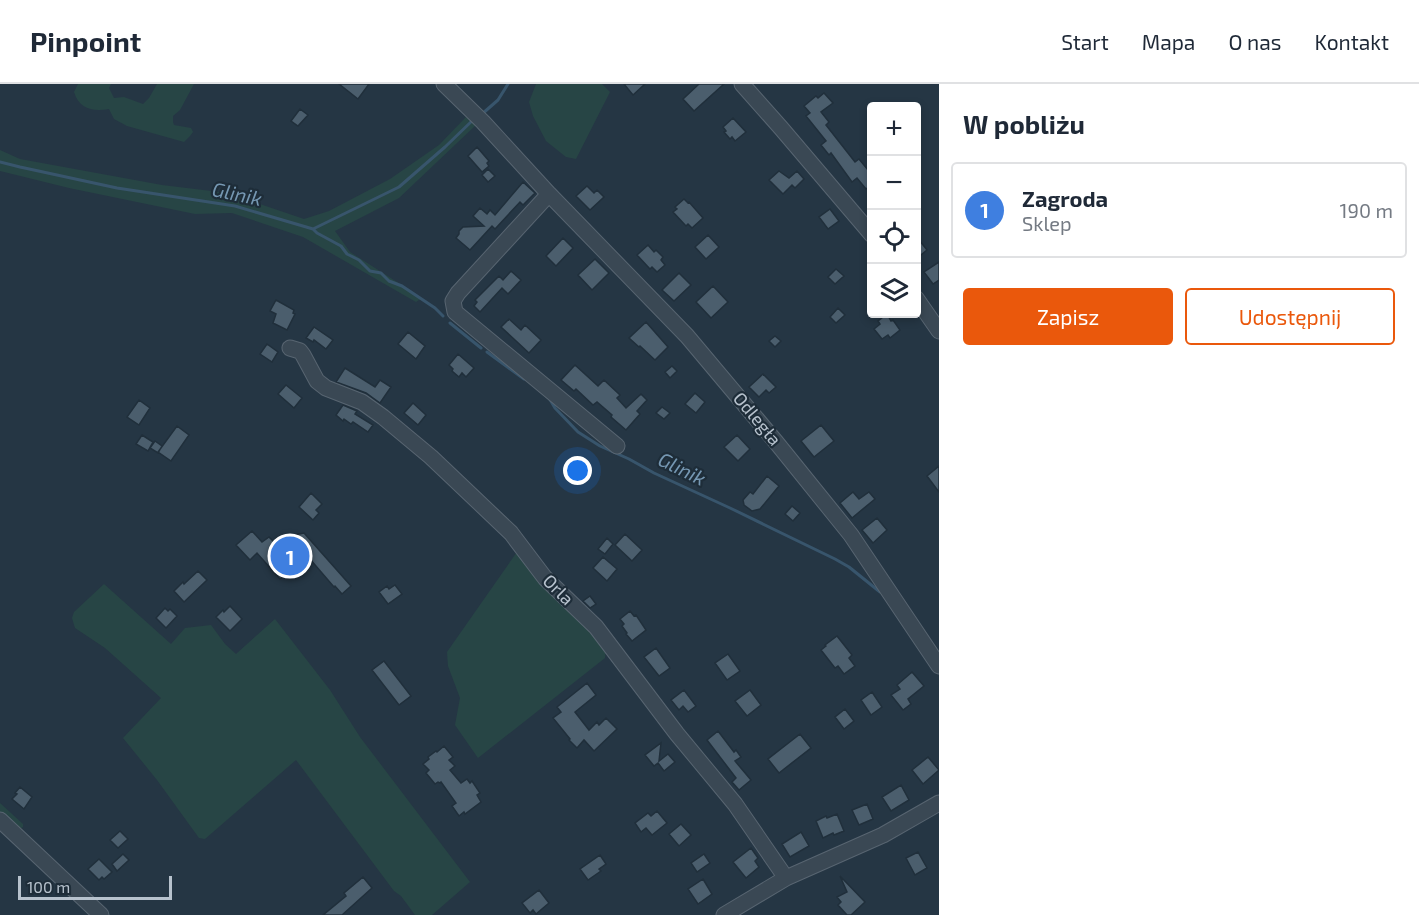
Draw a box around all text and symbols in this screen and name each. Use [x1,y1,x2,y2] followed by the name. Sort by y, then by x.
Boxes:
[30,24,141,58] text: Pinpoint
[1061,29,1109,54] text: Start
[1142,29,1195,54] text: Mapa
[1228,29,1282,54] text: O nas
[1315,29,1389,54] text: Kontakt
[867,102,921,318] map controls
[867,102,921,156] button: +
[963,108,1085,139] text: W pobliżu
[867,156,921,210] button: −
[210,176,264,210] water label: Glinik
[1022,185,1108,211] text: Zagroda
[980,198,989,222] text: 1
[1340,198,1393,222] text: 190 m
[867,210,921,264] button: locate
[1022,211,1072,235] text: Sklep
[867,264,921,318] button: layers
[963,288,1173,345] button: Zapisz
[1185,288,1395,345] button: Udostępnij
[729,387,787,450] street label: Odległa
[655,446,710,490] water label: Glinik
[563,456,592,485] your location
[270,534,310,578] pin: 1
[539,569,579,609] street label: Orla
[18,873,172,900] scale bar
[27,877,70,896] text: 100 m

